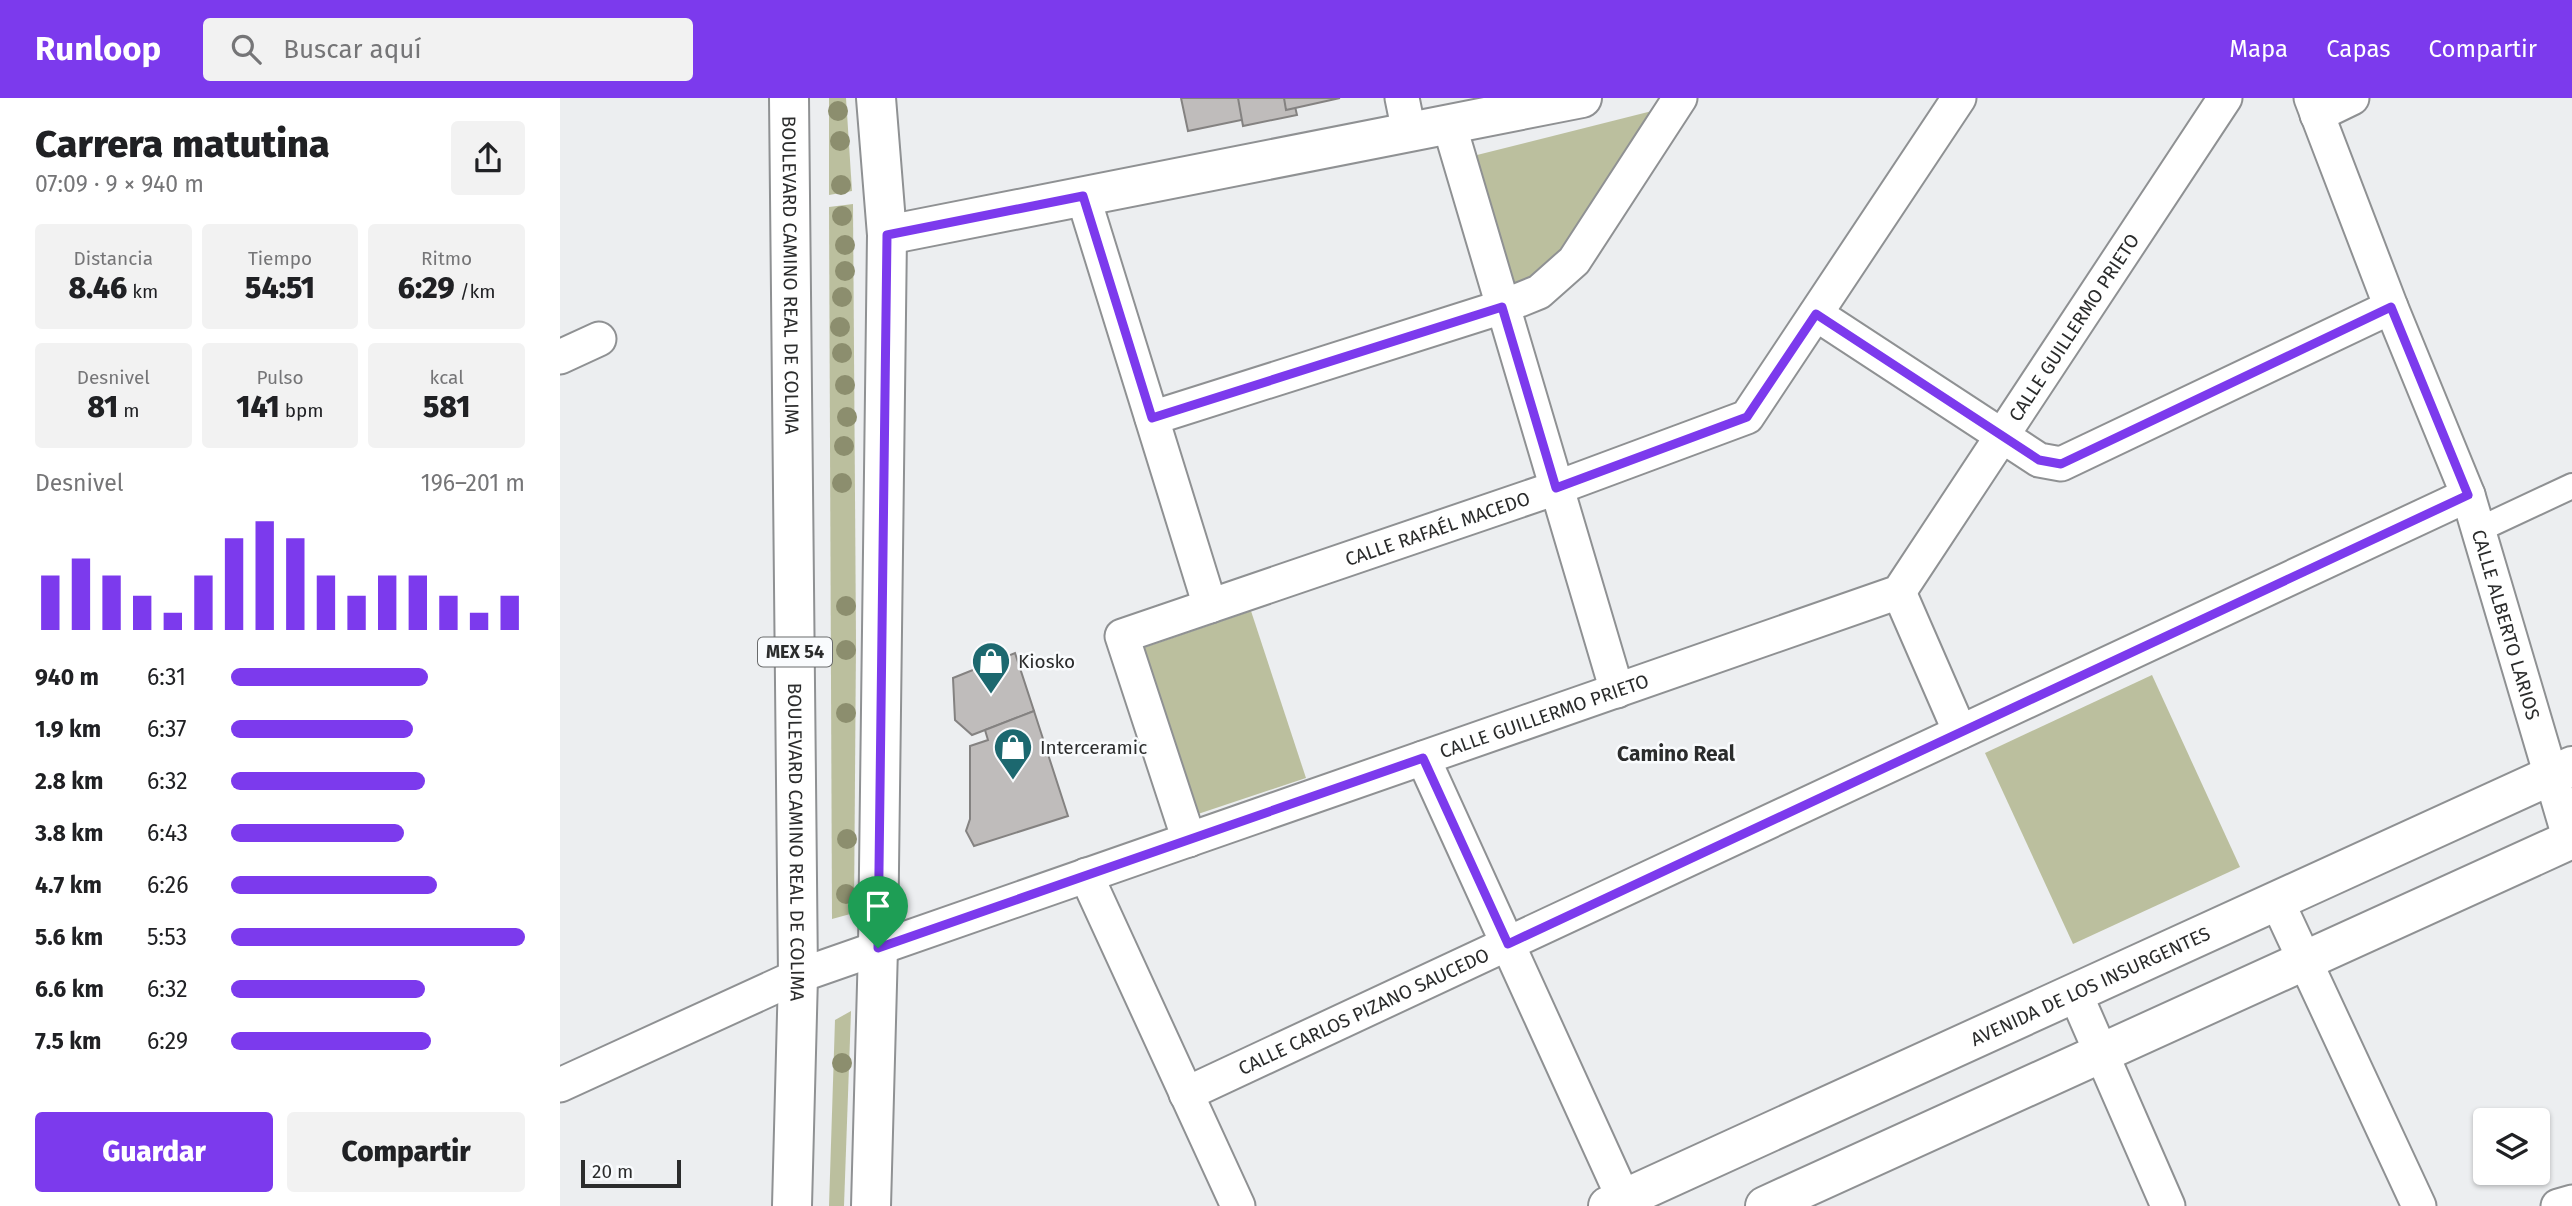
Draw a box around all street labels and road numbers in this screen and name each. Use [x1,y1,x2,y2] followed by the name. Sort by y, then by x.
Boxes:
[777,115,803,435] street label: BOULEVARD CAMINO REAL DE COLIMA
[2004,229,2144,426] street label: CALLE GUILLERMO PRIETO
[1342,487,1533,571] street label: CALLE RAFAÉL MACEDO
[2467,527,2545,723] street label: CALLE ALBERTO LARIOS
[758,638,832,666] road number: MEX 54
[1437,669,1652,763] street label: CALLE GUILLERMO PRIETO
[783,682,809,1002] street label: BOULEVARD CAMINO REAL DE COLIMA
[1967,922,2214,1051] street label: AVENIDA DE LOS INSURGENTES
[1235,943,1493,1080] street label: CALLE CARLOS PIZANO SAUCEDO

